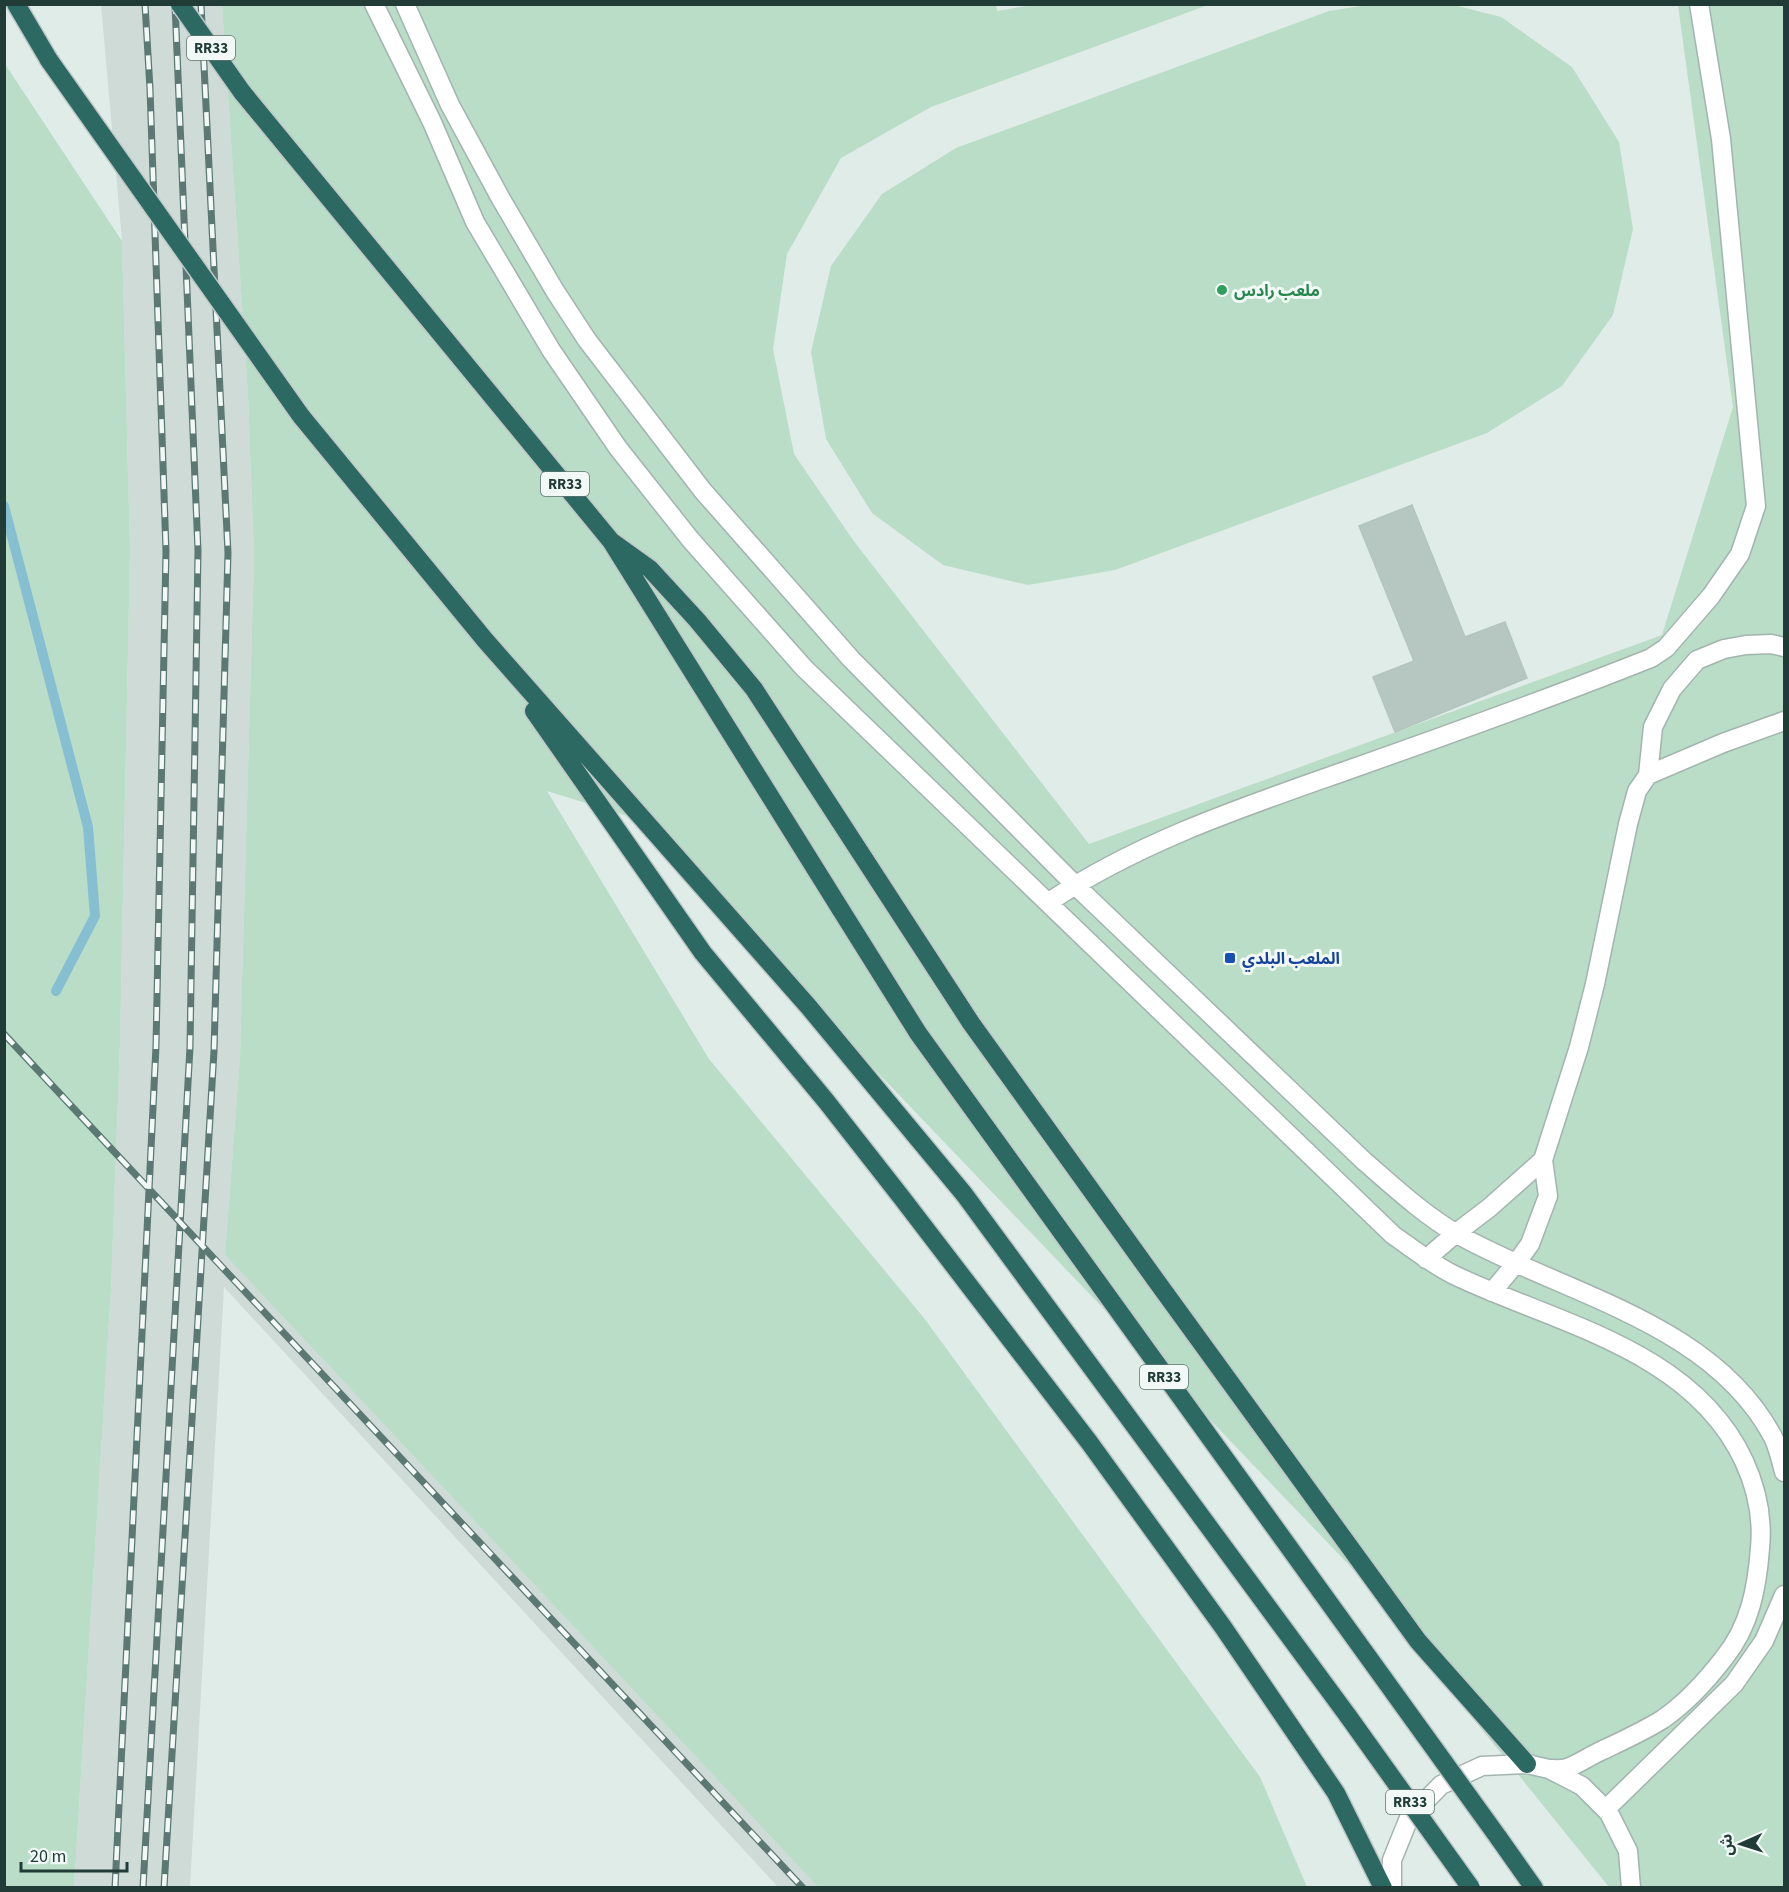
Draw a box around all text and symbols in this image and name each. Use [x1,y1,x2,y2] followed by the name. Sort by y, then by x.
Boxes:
[187,36,235,60] road number: RR33
[1234,280,1320,302] place label: ملعب رادس
[1215,283,1229,297] marker: ملعب رادس
[541,472,589,496] road number: RR33
[1242,948,1340,972] place label: الملعب البلدي
[1223,951,1237,965] marker: الملعب البلدي
[1140,1365,1188,1389] road number: RR33
[1386,1790,1434,1814] road number: RR33
[1711,1814,1771,1874] north arrow
[1715,1833,1739,1856] text: ش
[21,1835,128,1873] scale bar
[30,1844,66,1869] text: 20 m

